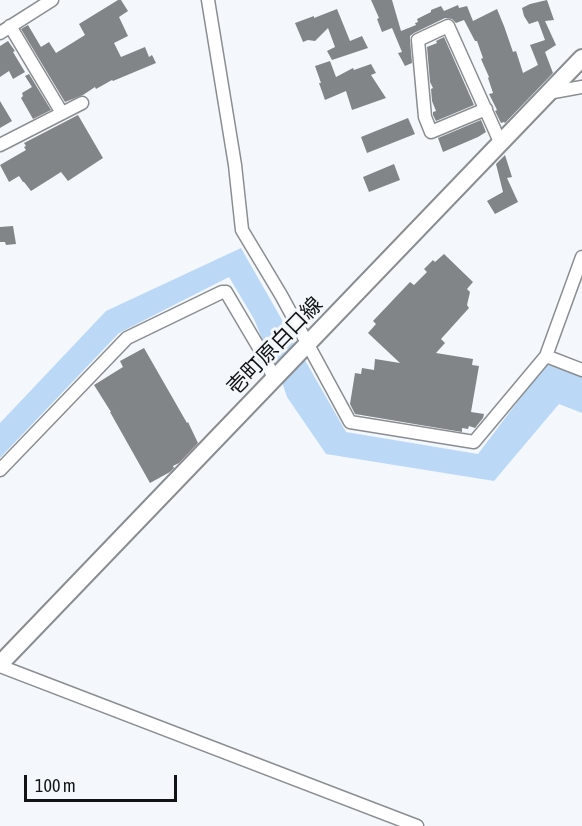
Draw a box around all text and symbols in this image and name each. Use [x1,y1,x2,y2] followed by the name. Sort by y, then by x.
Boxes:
[222,292,328,400] street label: 壱町原白口線
[27,763,180,801] scale bar
[35,775,76,796] text: 100 m

